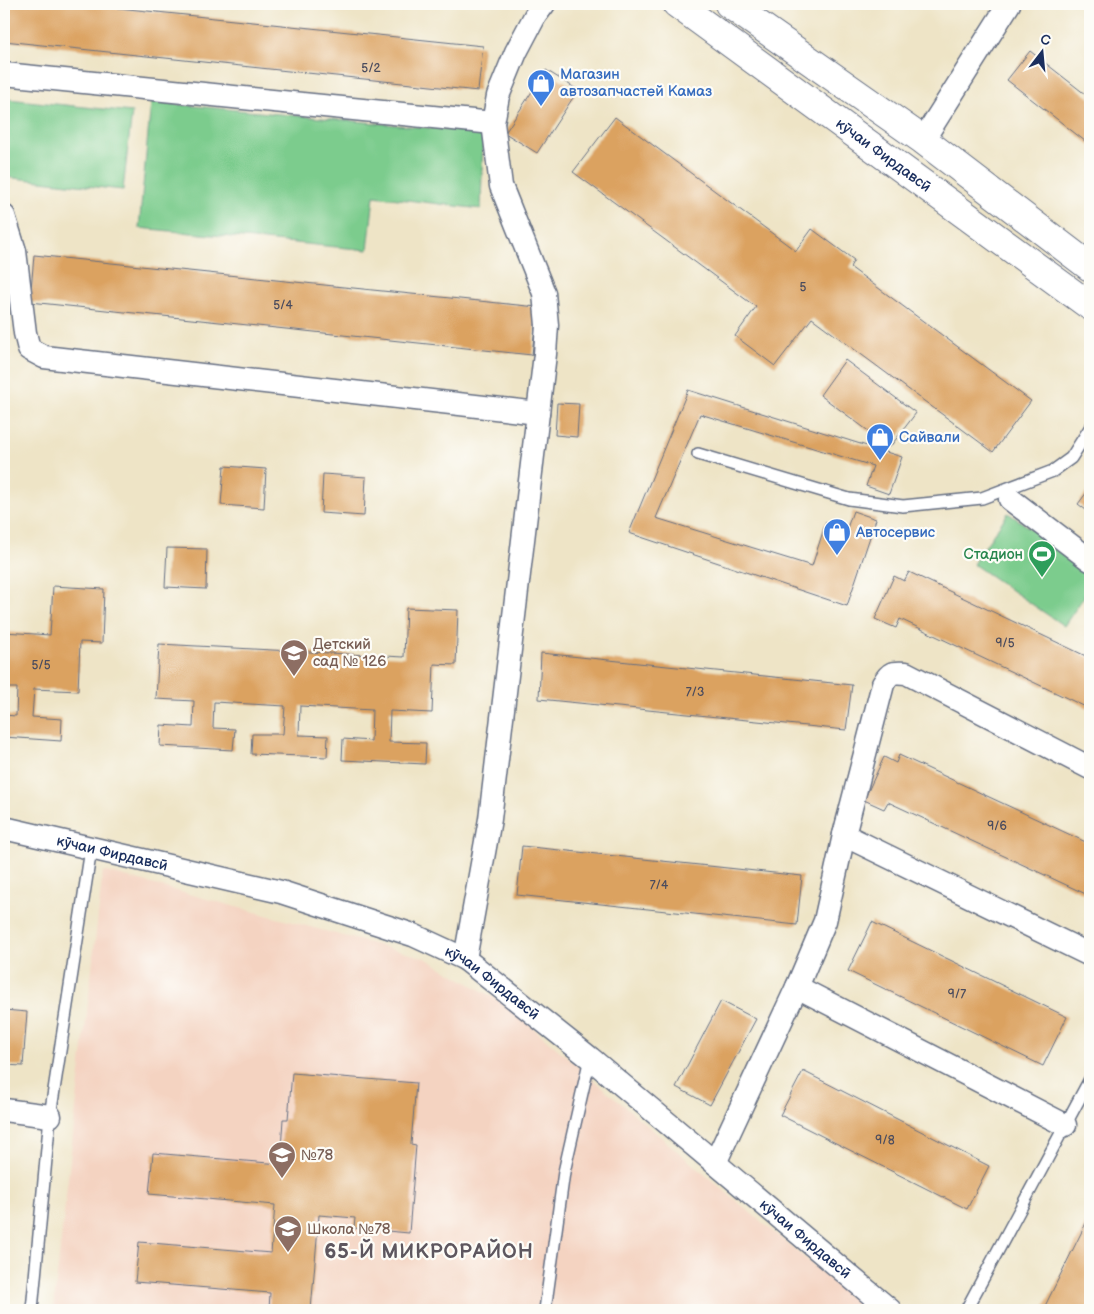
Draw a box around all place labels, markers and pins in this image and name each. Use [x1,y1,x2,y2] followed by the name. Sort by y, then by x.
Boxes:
[560,65,712,101] place label: Магазин автозапчастей Камаз
[526,68,556,107] shop icon: Магазин автозапчастей Камаз
[865,422,895,461] shop icon: Сайвали
[899,428,960,447] place label: Сайвали
[822,517,852,556] shop icon: Автосервис
[855,523,936,542] place label: Автосервис
[1027,539,1057,578] sports icon: Стадион
[963,545,1023,564] place label: Стадион
[313,635,386,671] place label: Детский сад № 126
[279,638,309,677] school or university icon: Детский сад № 126
[267,1140,297,1179] school or university icon: №78
[301,1146,333,1165] place label: №78
[273,1214,303,1253] school or university icon: Школа №78
[307,1220,391,1239] place label: Школа №78

